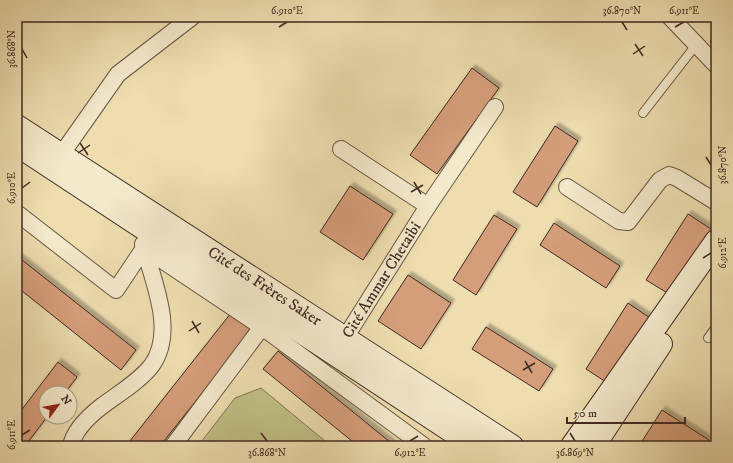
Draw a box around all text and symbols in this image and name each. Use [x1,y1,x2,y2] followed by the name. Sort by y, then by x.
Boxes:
[271,5,303,17] text: 6.910°E
[603,5,641,17] text: 36.870°N
[669,5,699,17] text: 6.911°E
[6,30,18,68] text: 36.868°N
[717,146,729,184] text: 36.870°N
[6,172,18,204] text: 6.910°E
[338,218,426,342] street label: Cité Ammar Chetaibi
[717,237,729,269] text: 6.912°E
[204,242,326,330] street label: Cité des Frères Saker
[38,385,78,425] north arrow
[57,393,74,408] text: N
[567,399,685,425] scale bar
[573,406,597,421] text: 50 m
[6,420,18,450] text: 6.911°E
[248,447,286,459] text: 36.868°N
[394,447,426,459] text: 6.912°E
[556,447,594,459] text: 36.869°N

